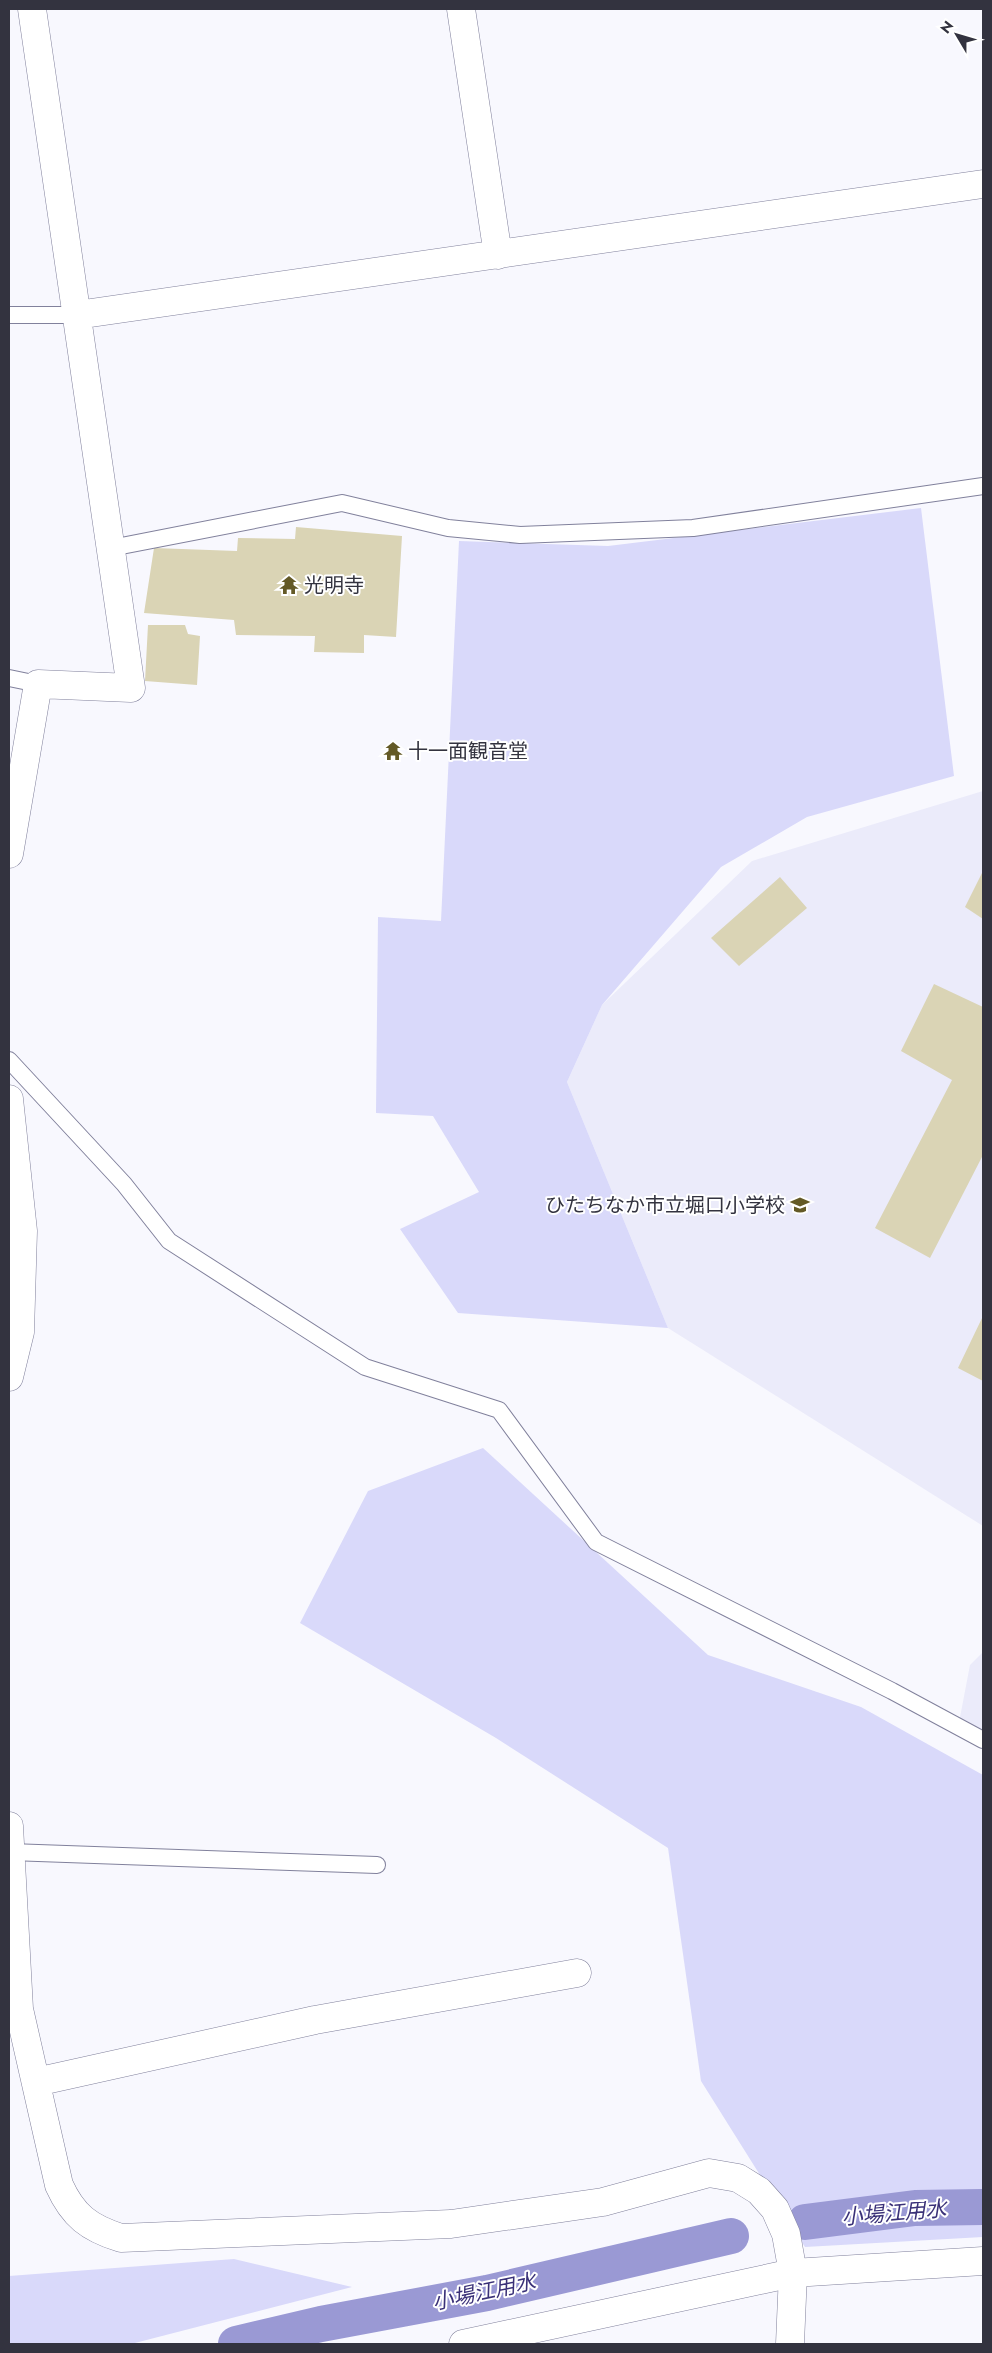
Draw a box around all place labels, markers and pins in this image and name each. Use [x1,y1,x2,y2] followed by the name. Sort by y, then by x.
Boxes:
[304,571,364,600] place label: 光明寺
[278,574,300,596] temple icon: 光明寺
[408,737,528,766] place label: 十一面観音堂
[382,740,404,762] temple icon: 十一面観音堂
[545,1191,785,1220] place label: ひたちなか市立堀口小学校
[789,1194,811,1216] school or university icon: ひたちなか市立堀口小学校

